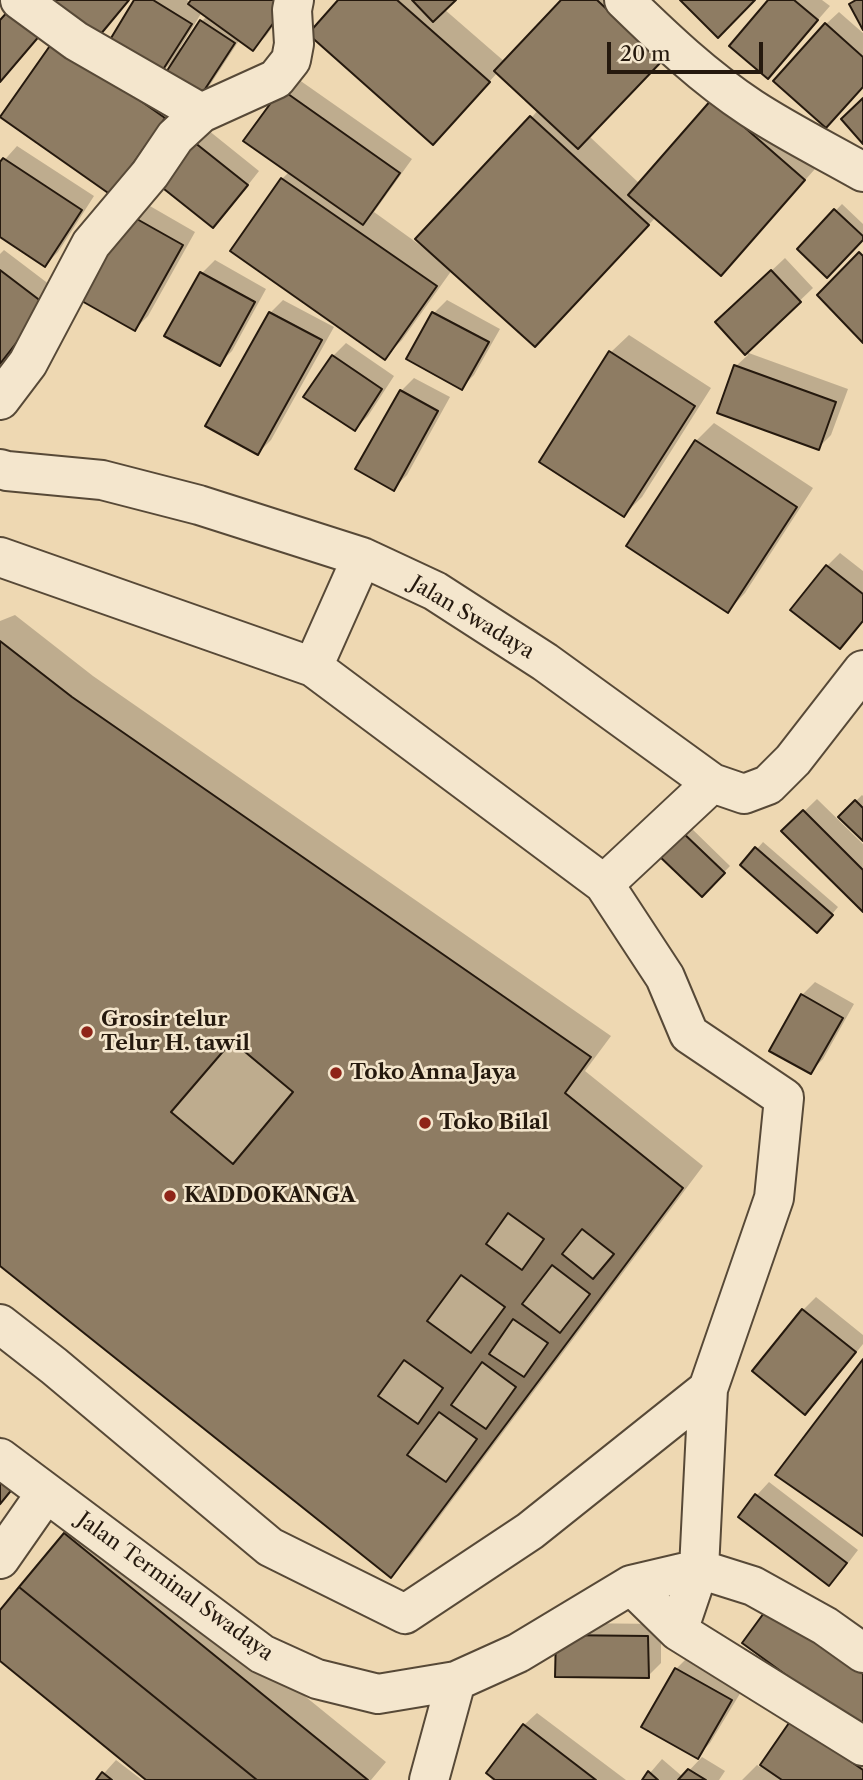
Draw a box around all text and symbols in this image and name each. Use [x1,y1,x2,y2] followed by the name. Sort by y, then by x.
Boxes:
[611,28,767,72] scale bar
[620,41,671,66] text: 20 m
[405,571,539,665] street label: Jalan Swadaya
[101,1007,250,1057] place label: Grosir telur Telur H. tawil
[79,1024,95,1040] marker: Grosir telur Telur H. tawil
[350,1060,516,1086] place label: Toko Anna Jaya
[328,1065,344,1081] marker: Toko Anna Jaya
[439,1110,549,1136] place label: Toko Bilal
[417,1115,433,1131] marker: Toko Bilal
[184,1183,356,1209] place label: KADDOKANGA
[162,1188,178,1204] marker: KADDOKANGA
[72,1507,278,1667] street label: Jalan Terminal Swadaya

